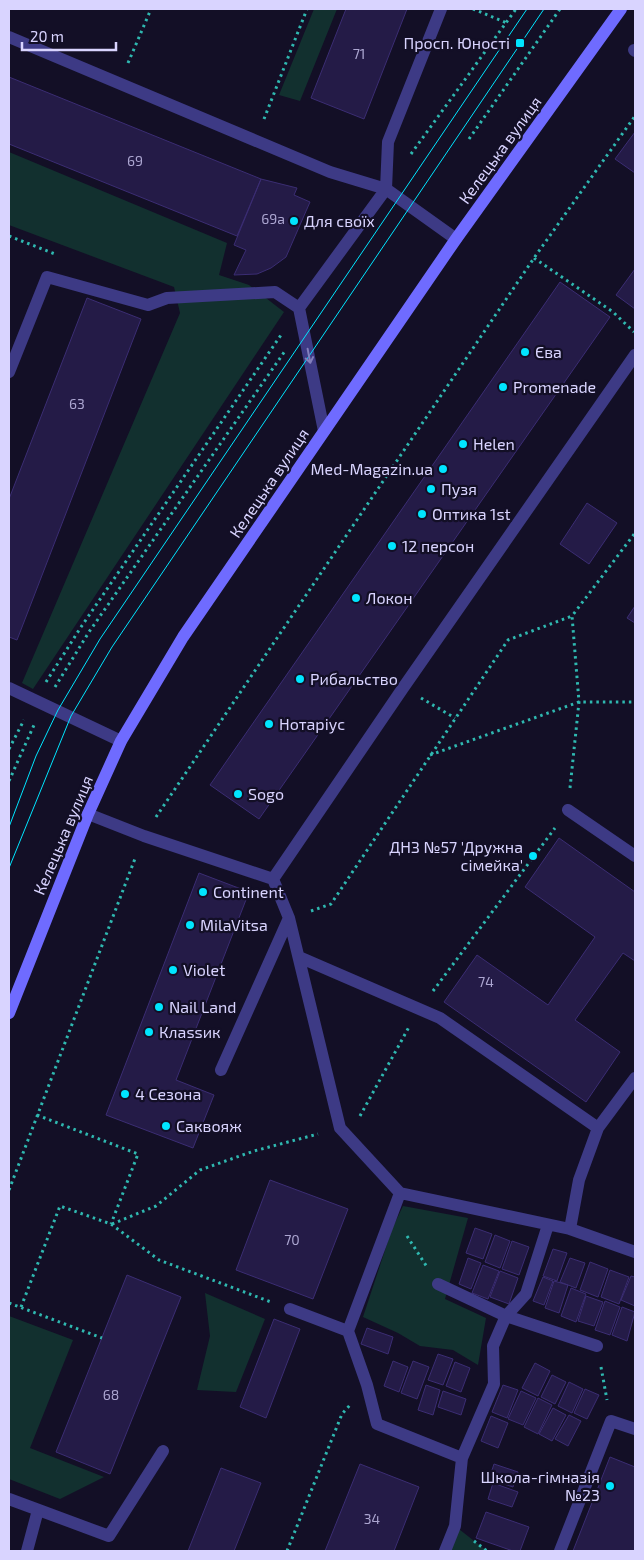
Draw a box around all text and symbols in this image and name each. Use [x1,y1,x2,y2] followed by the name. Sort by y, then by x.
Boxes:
[22,20,116,52] scale bar
[30,27,64,45] text: 20 m
[404,33,510,52] place label: Просп. Юності
[514,37,526,49] marker: Просп. Юності
[353,45,365,62] house number: 71
[454,92,546,208] street label: Келецька вулиця
[127,152,143,169] house number: 69
[261,210,285,227] house number: 69а
[304,211,375,230] place label: Для своїх
[288,215,300,227] marker: Для своїх
[535,342,562,361] place label: Єва
[519,346,531,358] marker: Єва
[305,347,314,363] one-way arrow
[513,377,596,396] place label: Promenade
[497,381,509,393] marker: Promenade
[69,395,85,412] house number: 63
[225,424,313,542] street label: Келецька вулиця
[473,434,515,453] place label: Helen
[457,438,469,450] marker: Helen
[311,459,433,478] place label: Med-Magazin.ua
[437,463,449,475] marker: Med-Magazin.ua
[441,479,477,499] place label: Пузя
[425,483,437,495] marker: Пузя
[432,504,511,523] place label: Оптика 1st
[416,508,428,520] marker: Оптика 1st
[402,536,474,555] place label: 12 персон
[386,540,398,552] marker: 12 персон
[366,588,413,607] place label: Локон
[350,592,362,604] marker: Локон
[310,669,398,688] place label: Рибальство
[294,673,306,685] marker: Рибальство
[279,714,345,734] place label: Нотаріус
[263,718,275,730] marker: Нотаріус
[29,772,97,898] street label: Келецька вулиця
[248,784,284,803] place label: Sogo
[232,788,244,800] marker: Sogo
[389,837,523,874] place label: ДНЗ №57 'Дружна сімейка'
[527,850,539,862] marker: ДНЗ №57 'Дружна сімейка'
[213,882,284,901] place label: Continent
[197,886,209,898] marker: Continent
[200,915,268,934] place label: MilaVitsa
[184,919,196,931] marker: MilaVitsa
[183,960,225,979] place label: Violet
[167,964,179,976] marker: Violet
[478,973,494,990] house number: 74
[169,997,236,1016] place label: Nail Land
[153,1001,165,1013] marker: Nail Land
[159,1022,221,1041] place label: Клаssик
[143,1026,155,1038] marker: Клаssик
[135,1084,201,1103] place label: 4 Сезона
[119,1088,131,1100] marker: 4 Сезона
[176,1116,242,1135] place label: Саквояж
[160,1120,172,1132] marker: Саквояж
[284,1231,300,1248] house number: 70
[103,1386,119,1403] house number: 68
[480,1467,600,1504] place label: Школа-гімназія №23
[604,1480,616,1492] marker: Школа-гімназія №23
[364,1510,380,1527] house number: 34

